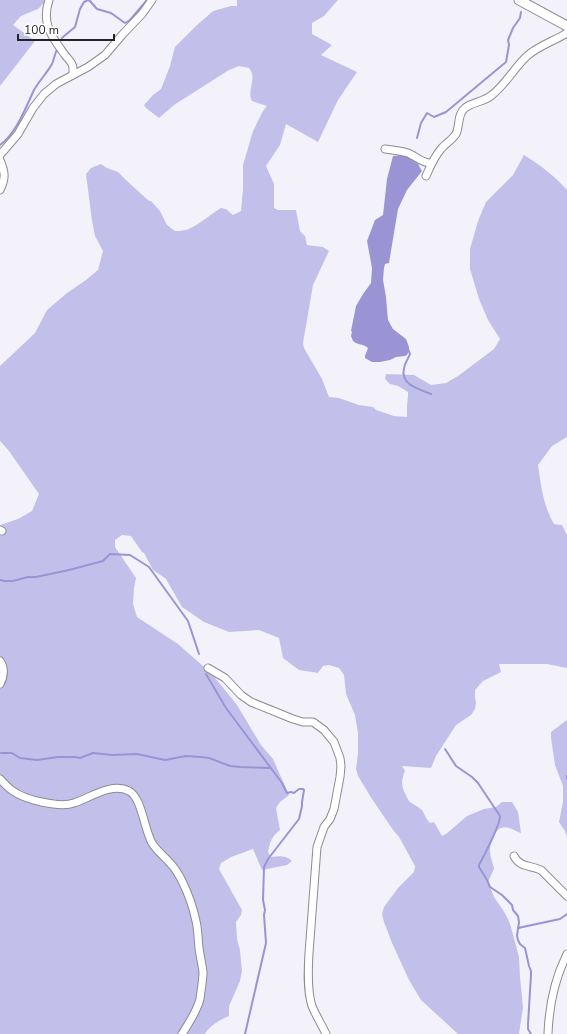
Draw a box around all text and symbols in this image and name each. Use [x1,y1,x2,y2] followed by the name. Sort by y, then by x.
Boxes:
[18,16,114,42] scale bar
[24,22,59,38] text: 100 m

